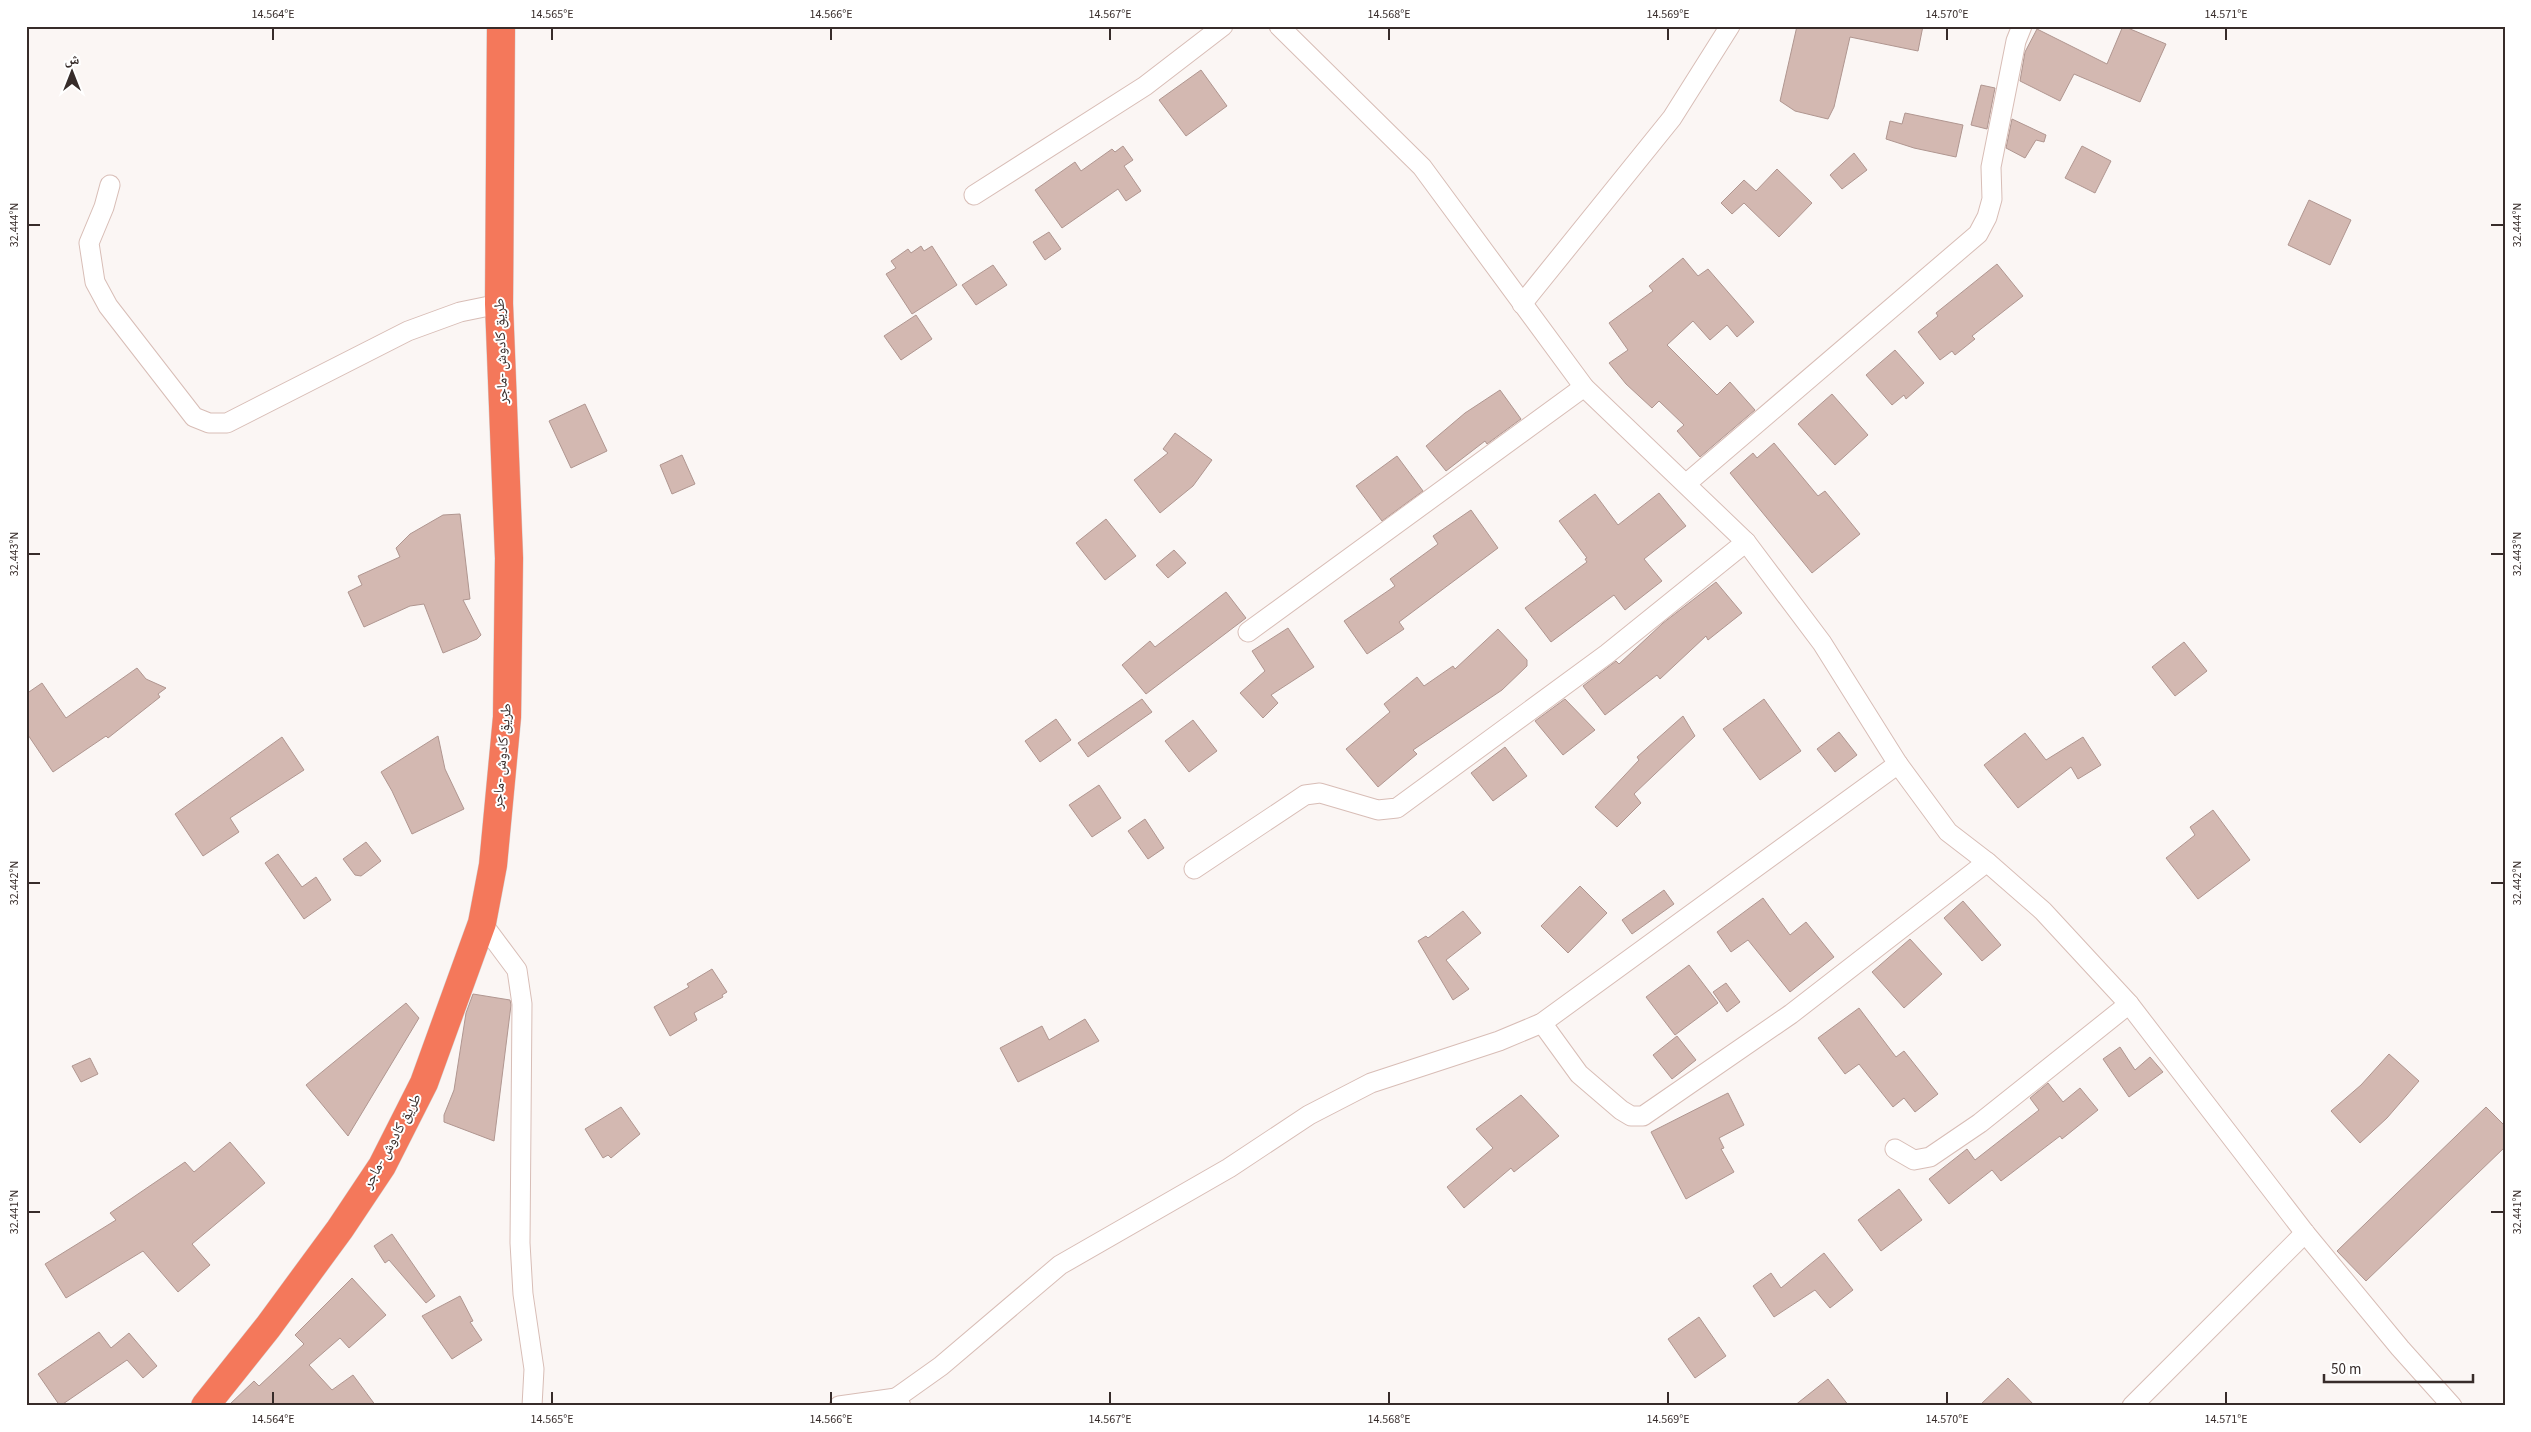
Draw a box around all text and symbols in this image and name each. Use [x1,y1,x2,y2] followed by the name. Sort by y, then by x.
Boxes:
[251,6,295,23] text: 14.564°E
[530,6,574,23] text: 14.565°E
[809,6,853,23] text: 14.566°E
[1088,6,1132,23] text: 14.567°E
[1367,6,1411,23] text: 14.568°E
[1646,6,1690,23] text: 14.569°E
[1925,6,1969,23] text: 14.570°E
[2204,6,2248,23] text: 14.571°E
[48,48,98,98] north arrow
[65,50,80,70] text: ش
[6,203,23,247] text: 32.444°N
[2509,203,2526,247] text: 32.444°N
[489,298,513,405] street label: طريق كادوش -ماجر
[6,532,23,576] text: 32.443°N
[2509,532,2526,576] text: 32.443°N
[487,702,517,811] street label: طريق كادوش -ماجر
[6,861,23,905] text: 32.442°N
[2509,861,2526,905] text: 32.442°N
[357,1089,427,1193] street label: طريق كادوش -ماجر
[6,1190,23,1234] text: 32.441°N
[2509,1190,2526,1234] text: 32.441°N
[2324,1352,2472,1384] scale bar
[2331,1359,2361,1380] text: 50 m
[251,1411,295,1428] text: 14.564°E
[530,1411,574,1428] text: 14.565°E
[809,1411,853,1428] text: 14.566°E
[1088,1411,1132,1428] text: 14.567°E
[1367,1411,1411,1428] text: 14.568°E
[1646,1411,1690,1428] text: 14.569°E
[1925,1411,1969,1428] text: 14.570°E
[2204,1411,2248,1428] text: 14.571°E

